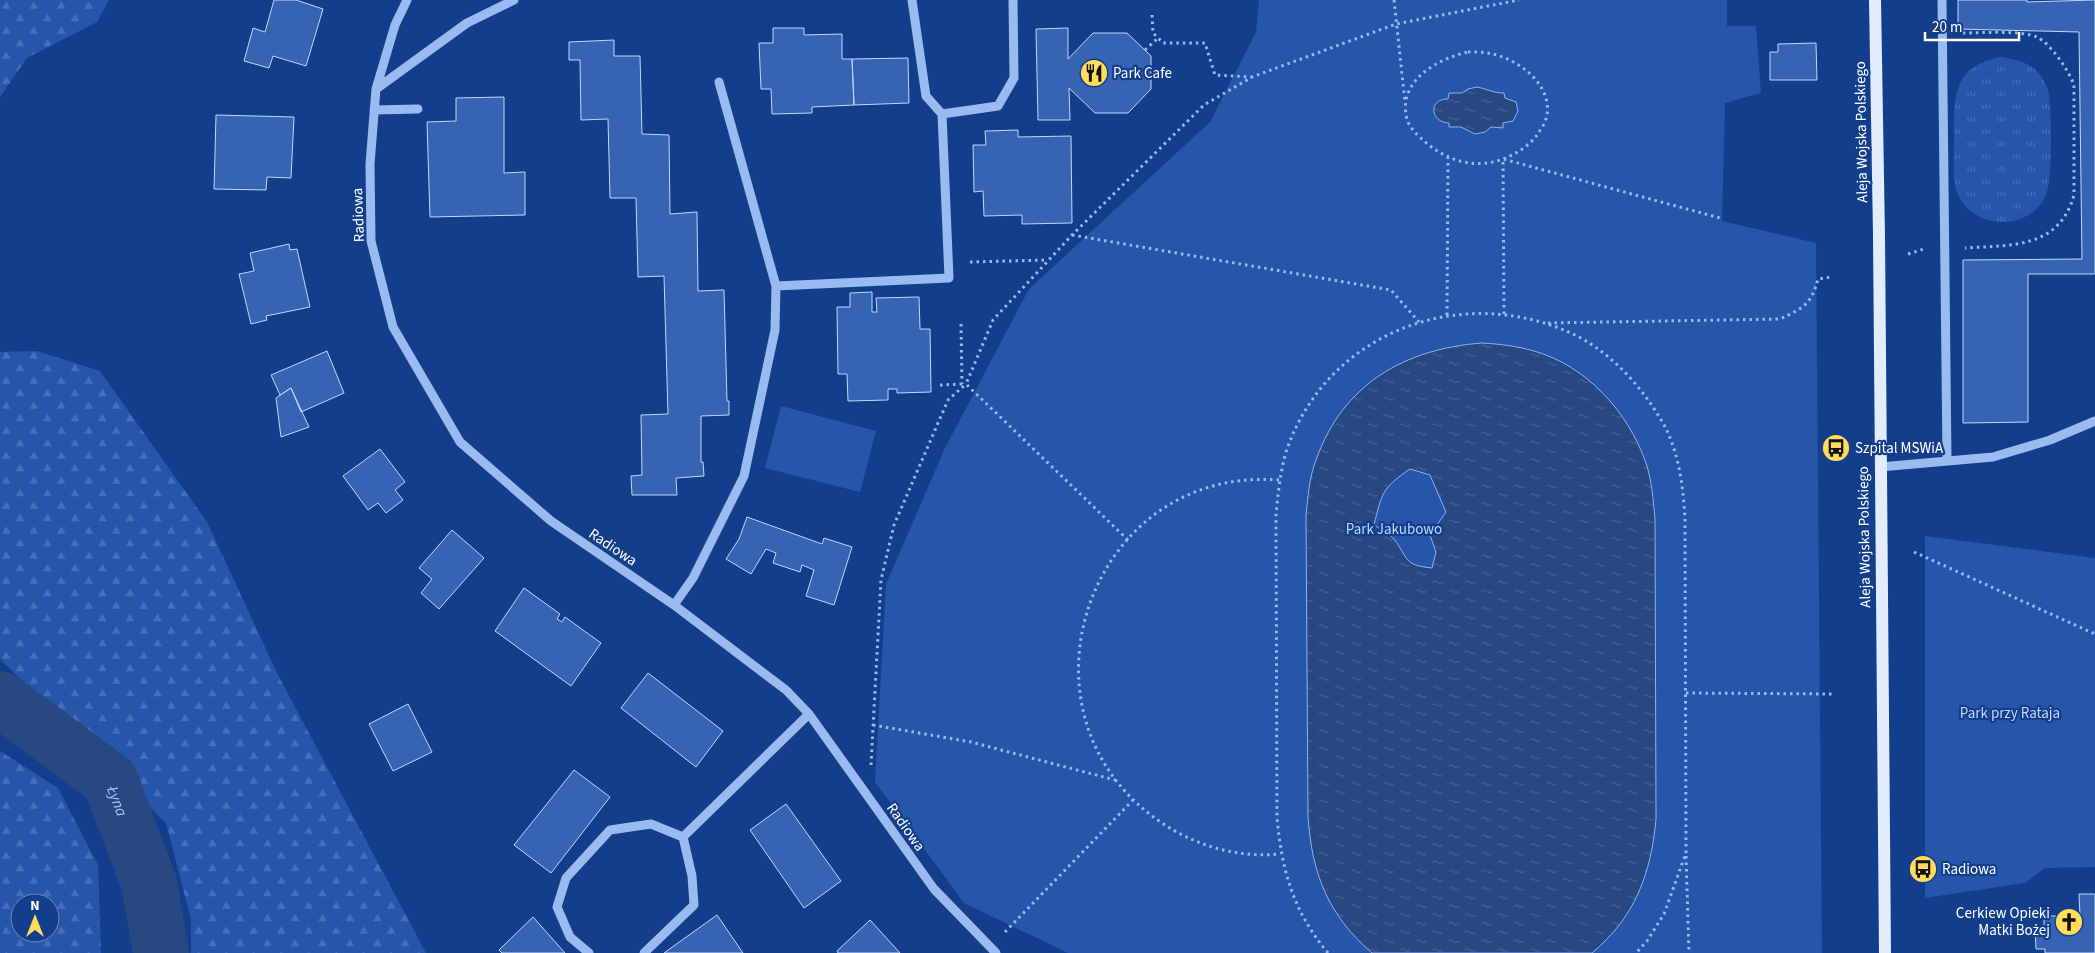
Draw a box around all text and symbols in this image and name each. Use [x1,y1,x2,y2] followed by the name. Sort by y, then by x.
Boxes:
[1925,10,2019,42] scale bar
[1932,17,1962,38] text: 20 m
[1079,58,1109,88] restaurant icon: Park Cafe
[1850,61,1873,203] street label: Aleja Wojska Polskiego
[1113,63,1172,84] place label: Park Cafe
[347,187,370,242] street label: Radiowa
[1821,433,1851,463] bus stop icon: Szpital MSWiA
[1855,438,1944,459] place label: Szpital MSWiA
[1853,466,1876,608] street label: Aleja Wojska Polskiego
[1346,519,1442,540] park label: Park Jakubowo
[584,524,641,571] street label: Radiowa
[1960,703,2060,724] park label: Park przy Rataja
[101,782,133,820] water label: Łyna
[881,799,930,856] street label: Radiowa
[1908,854,1938,884] bus stop icon: Radiowa
[1942,859,1996,880] place label: Radiowa
[10,893,60,943] north arrow
[30,896,40,916] text: N
[1956,903,2050,941] place label: Cerkiew Opieki Matki Bożej
[2054,907,2084,937] church icon: Cerkiew Opieki Matki Bożej

